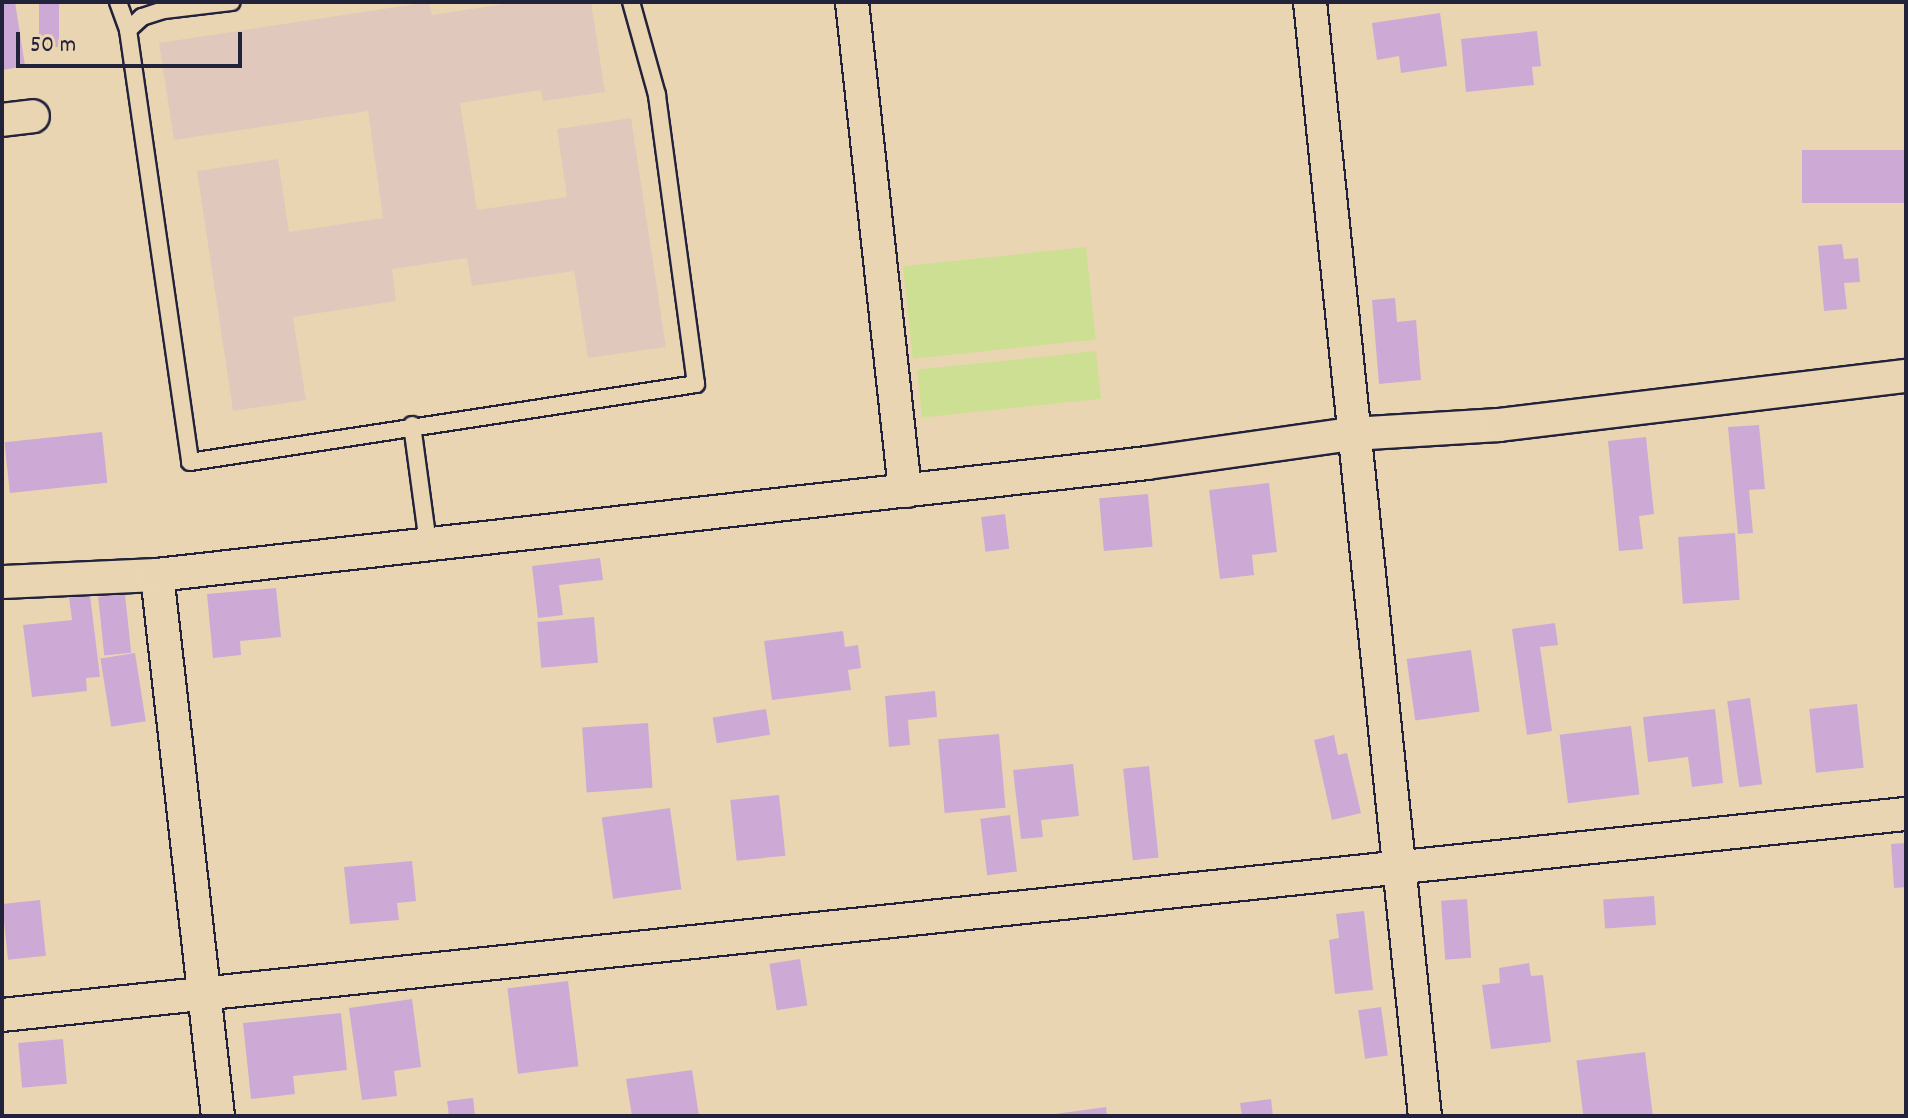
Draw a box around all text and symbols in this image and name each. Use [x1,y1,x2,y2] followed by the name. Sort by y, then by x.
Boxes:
[20,16,246,66] scale bar
[30,29,76,63] text: 50 m

